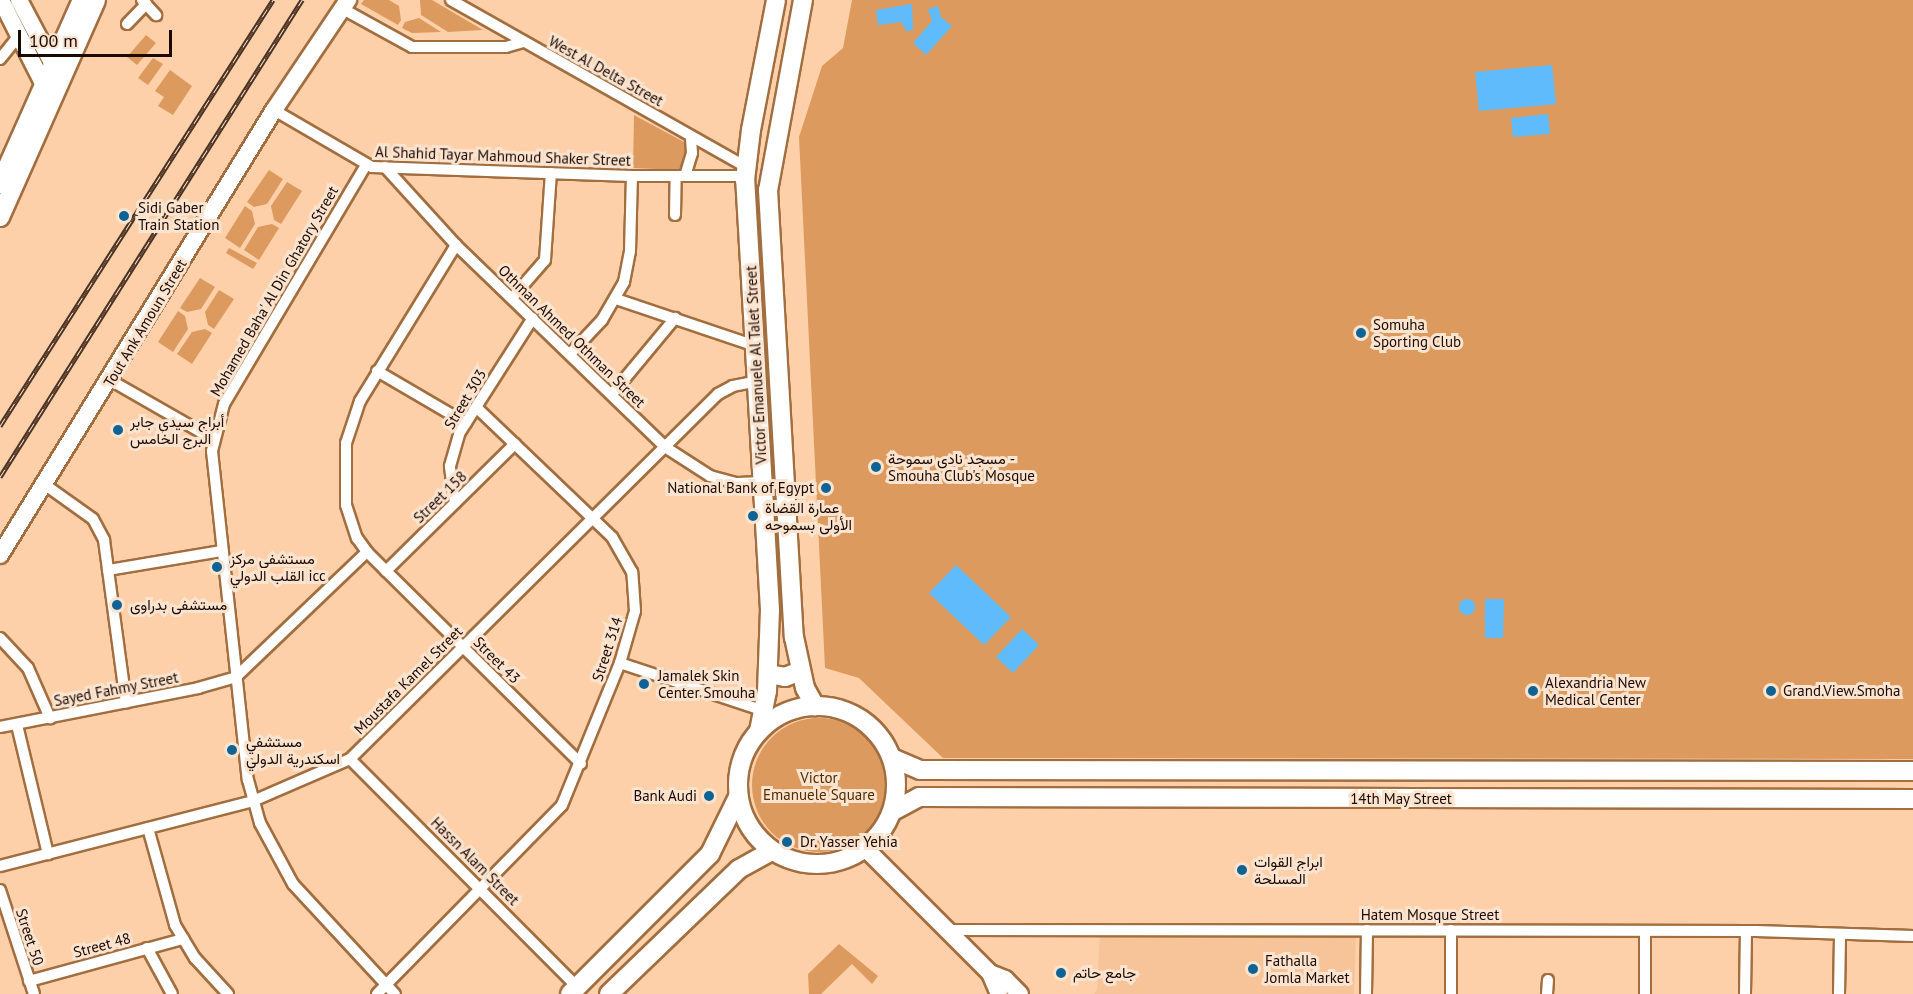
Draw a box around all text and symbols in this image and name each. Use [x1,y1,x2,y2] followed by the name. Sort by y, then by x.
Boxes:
[21,18,176,56] scale bar
[29,29,78,52] text: 100 m
[545,32,667,110] street label: West Al Delta Street
[375,143,631,169] street label: Al Shahid Tayar Mahmoud Shaker Street
[206,182,342,400] street label: Mohamed Baha' Al Din Ghatory Street
[138,198,219,233] place label: Sidi Gaber Train Station
[115,207,133,225] marker: Sidi Gaber Train Station
[99,255,191,391] street label: Tout Ank Amoun Street
[495,261,649,411] street label: Othman Ahmed Othman Street
[742,265,770,465] street label: Victor Emanuele Al Talet Street
[1373,315,1461,350] place label: Somuha Sporting Club
[1354,326,1368,340] marker: Somuha Sporting Club
[440,366,490,432] street label: Street 303
[130,412,224,447] place label: أبراج سيدي جابر البرج الخامس
[111,423,125,437] marker: أبراج سيدي جابر البرج الخامس
[888,449,1035,484] place label: مسجد نادى سموحة - Smouha Club's Mosque
[869,460,883,474] marker: مسجد نادى سموحة - Smouha Club's Mosque
[410,467,470,527] street label: Street 158
[667,479,814,497] place label: National Bank of Egypt
[819,481,833,495] marker: National Bank of Egypt
[765,498,852,533] place label: عمارة القضاة الأولى بسموحه
[746,509,760,523] marker: عمارة القضاة الأولى بسموحه
[230,549,326,584] place label: مستشفى مركز القلب الدولي icc
[208,558,226,576] marker: مستشفى مركز القلب الدولي icc
[108,596,126,614] marker: مستشفى بدراوى
[130,596,227,614] place label: مستشفى بدراوى
[588,614,626,684] street label: Street 314
[350,622,466,738] street label: Moustafa Kamel Street
[470,633,524,687] street label: Street 43
[658,666,755,701] place label: Jamalek Skin Center Smouha
[52,668,180,710] street label: Sayed Fahmy Street
[1545,673,1646,708] place label: Alexandria New Medical Center
[635,675,653,693] marker: Jamalek Skin Center Smouha
[1783,682,1900,700] place label: Grand.View.Smoha
[1526,684,1540,698] marker: Alexandria New Medical Center
[1764,684,1778,698] marker: Grand.View.Smoha
[246,732,340,767] place label: مستشفي اسكندرية الدولي
[223,741,241,759] marker: مستشفي اسكندرية الدولي
[763,768,875,803] park label: Victor Emanuele Square
[632,787,697,805] place label: Bank Audi
[702,789,716,803] marker: Bank Audi
[1350,790,1452,808] street label: 14th May Street
[427,813,523,909] street label: Hassn Alam Street
[778,833,796,851] marker: Dr. Yasser Yehia
[800,833,900,851] place label: Dr. Yasser Yehia
[1254,852,1323,887] place label: ابراج القوات المسلحة
[1235,863,1249,877] marker: ابراج القوات المسلحة
[12,906,48,968] street label: Street 50
[1361,906,1499,924] street label: Hatem Mosque Street
[71,929,133,961] street label: Street 48
[1265,951,1350,986] place label: Fathalla Jomla Market
[1246,962,1260,976] marker: Fathalla Jomla Market
[1073,964,1136,982] place label: جامع حاتم
[1054,966,1068,980] marker: جامع حاتم

